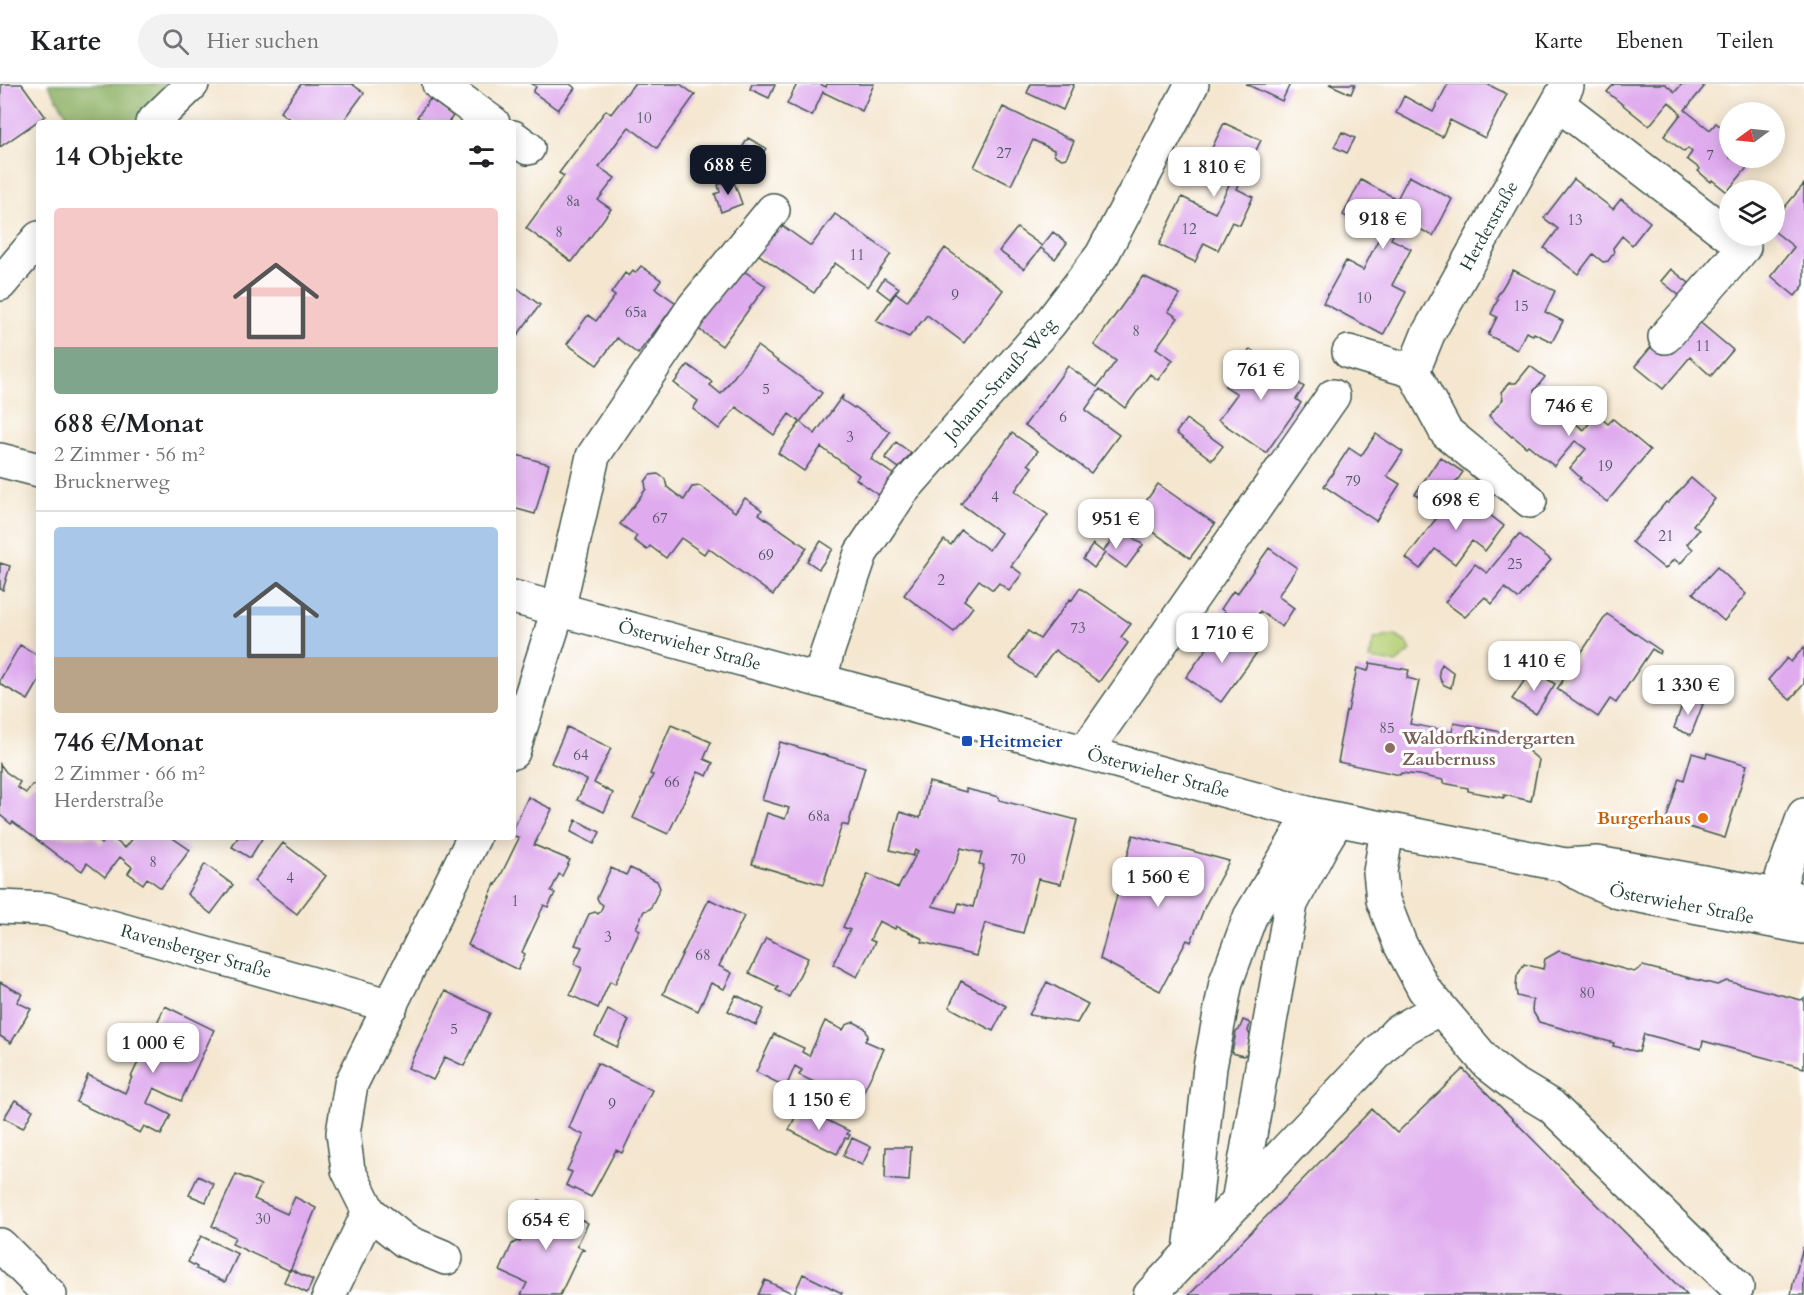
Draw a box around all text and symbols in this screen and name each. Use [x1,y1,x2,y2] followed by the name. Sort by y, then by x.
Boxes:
[138,14,558,68] search box
[30,22,102,60] text: Karte
[159,25,192,58] icon: search
[207,26,319,56] text: Hier suchen
[1535,27,1583,56] text: Karte
[1616,27,1683,56] text: Ebenen
[1716,27,1774,56] text: Teilen
[1719,102,1785,168] north arrow
[1719,102,1785,246] map controls
[636,108,652,128] house number: 10
[54,139,184,174] text: 14 Objekte
[465,140,498,173] icon: filters
[996,143,1012,163] house number: 27
[686,145,770,196] pin: 688 €
[1706,145,1714,165] house number: 7
[1159,147,1269,198] pin: 1 810 €
[704,151,752,178] text: 688 €
[1182,153,1246,180] text: 1 810 €
[1454,176,1524,275] street label: Herderstraße
[1719,180,1785,246] button: layers
[566,191,581,211] house number: 8a
[1341,199,1425,250] pin: 918 €
[1359,205,1407,232] text: 918 €
[1567,210,1583,230] house number: 13
[1181,219,1197,239] house number: 12
[555,222,563,242] house number: 8
[849,245,865,265] house number: 11
[222,247,330,355] icon: home
[951,285,959,305] house number: 9
[1356,288,1372,308] house number: 10
[1513,296,1529,316] house number: 15
[625,302,647,322] house number: 65a
[936,312,1062,450] street label: Johann-Strauß-Weg
[1132,321,1140,341] house number: 8
[1695,336,1711,356] house number: 11
[1219,350,1303,401] pin: 761 €
[1237,356,1285,383] text: 761 €
[762,379,770,399] house number: 5
[1527,386,1611,437] pin: 746 €
[1545,392,1593,419] text: 746 €
[54,406,203,441] text: 688 €/Monat
[1059,407,1067,427] house number: 6
[846,427,854,447] house number: 3
[54,441,205,468] text: 2 Zimmer · 56 m²
[1597,456,1613,476] house number: 19
[54,468,170,495] text: Brucknerweg
[1345,471,1361,491] house number: 79
[1414,480,1498,531] pin: 698 €
[1432,486,1480,513] text: 698 €
[991,487,999,507] house number: 4
[1074,499,1158,550] pin: 951 €
[1092,505,1140,532] text: 951 €
[652,508,668,528] house number: 67
[1658,526,1674,546] house number: 21
[758,545,774,565] house number: 69
[1507,554,1523,574] house number: 25
[222,566,330,674] icon: home
[937,570,945,590] house number: 2
[1167,613,1277,664] pin: 1 710 €
[615,614,764,676] street label: Österwieher Straße
[1070,618,1086,638] house number: 73
[1190,619,1254,646] text: 1 710 €
[1479,641,1589,692] pin: 1 410 €
[1502,647,1566,674] text: 1 410 €
[1633,665,1743,716] pin: 1 330 €
[1656,671,1720,698] text: 1 330 €
[1379,718,1395,738] house number: 85
[54,725,203,760] text: 746 €/Monat
[1401,726,1576,772] place label: Waldorfkindergarten Zaubernuss
[979,729,1063,754] place label: Heitmeier
[960,734,974,748] marker: Heitmeier
[1084,741,1233,804] street label: Österwieher Straße
[1383,741,1397,755] marker: Waldorfkindergarten Zaubernuss
[573,745,589,765] house number: 64
[54,760,205,787] text: 2 Zimmer · 66 m²
[664,772,680,792] house number: 66
[54,787,164,814] text: Herderstraße
[808,806,830,826] house number: 68a
[1597,806,1691,831] place label: Burgerhaus
[1696,811,1710,825] marker: Burgerhaus
[1010,849,1026,869] house number: 70
[149,852,157,872] house number: 8
[1103,857,1213,908] pin: 1 560 €
[1126,863,1190,890] text: 1 560 €
[286,868,294,888] house number: 4
[1605,877,1756,930] street label: Österwieher Straße
[511,891,519,911] house number: 1
[118,918,275,984] street label: Ravensberger Straße
[604,927,612,947] house number: 3
[695,945,711,965] house number: 68
[1579,983,1595,1003] house number: 80
[450,1019,458,1039] house number: 5
[98,1023,208,1074] pin: 1 000 €
[121,1029,185,1056] text: 1 000 €
[764,1080,874,1131] pin: 1 150 €
[787,1086,851,1113] text: 1 150 €
[608,1094,616,1114] house number: 9
[504,1200,588,1251] pin: 654 €
[522,1206,570,1233] text: 654 €
[255,1209,271,1229] house number: 30

